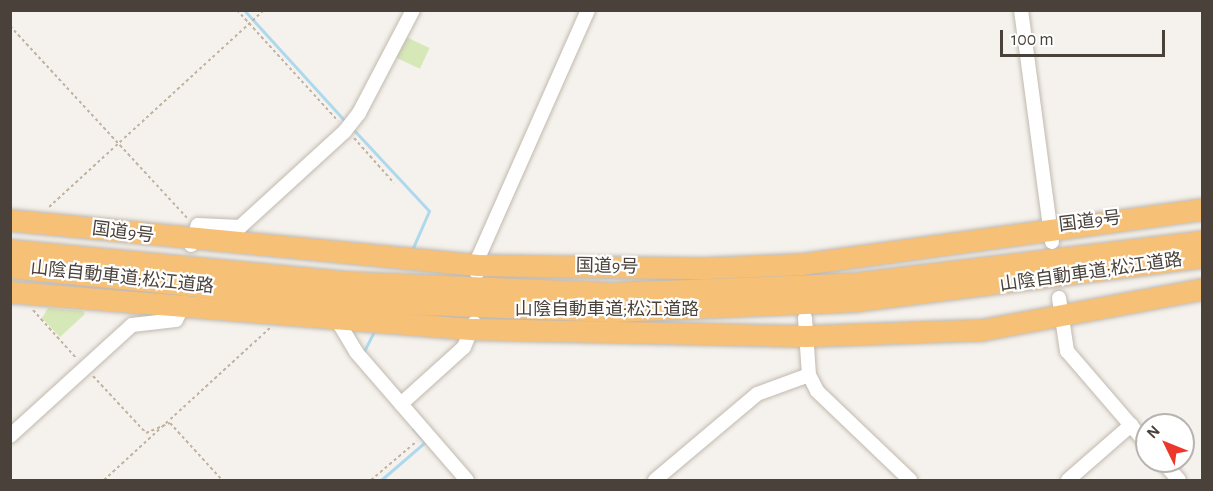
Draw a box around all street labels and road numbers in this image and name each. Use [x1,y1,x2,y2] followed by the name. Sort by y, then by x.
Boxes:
[1058,207,1122,237] street label: 国道9号
[91,218,155,248] street label: 国道9号
[998,249,1184,297] street label: 山陰自動車道;松江道路
[576,256,638,278] street label: 国道9号
[29,258,215,298] street label: 山陰自動車道;松江道路
[515,299,699,321] street label: 山陰自動車道;松江道路

